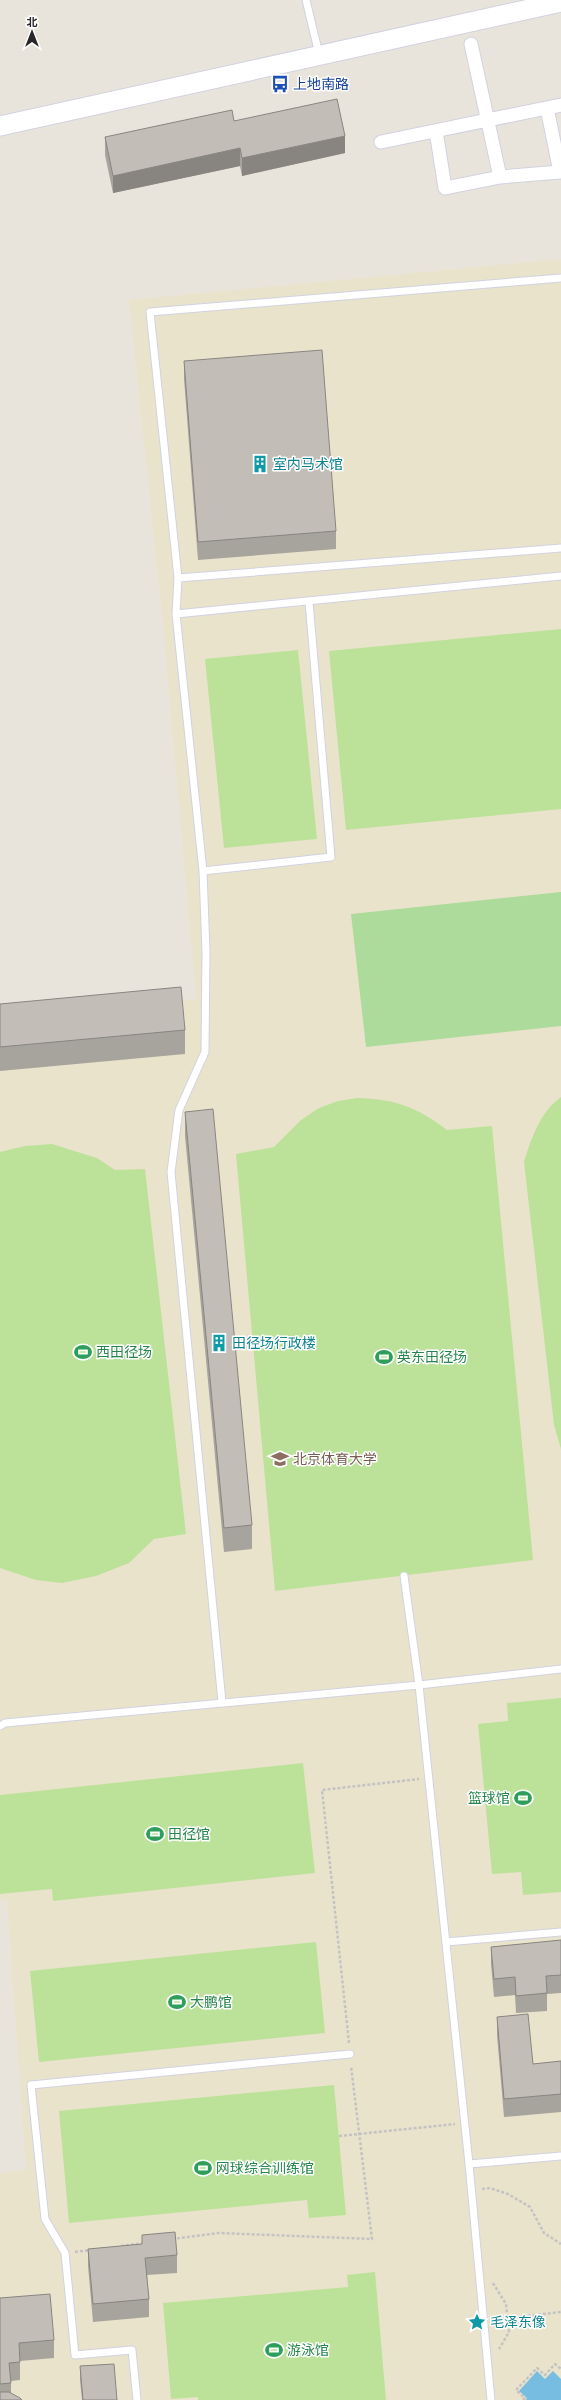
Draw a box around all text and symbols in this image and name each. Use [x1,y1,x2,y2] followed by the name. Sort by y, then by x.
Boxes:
[12,12,52,52] north arrow
[27,15,38,29] text: 北
[270,74,290,94] bus stop icon: 上地南路
[293,75,349,93] place label: 上地南路
[250,454,270,474] building icon: 室内马术馆
[273,455,343,473] place label: 室内马术馆
[209,1333,229,1353] building icon: 田径场行政楼
[232,1334,316,1352] place label: 田径场行政楼
[73,1342,93,1362] sports icon: 西田径场
[96,1343,152,1361] place label: 西田径场
[374,1347,394,1367] sports icon: 英东田径场
[397,1348,467,1366] place label: 英东田径场
[270,1449,290,1469] school or university icon: 北京体育大学
[293,1450,377,1468] place label: 北京体育大学
[513,1788,533,1808] sports icon: 篮球馆
[468,1789,510,1807] place label: 篮球馆
[145,1824,165,1844] sports icon: 田径馆
[168,1825,210,1843] place label: 田径馆
[167,1992,187,2012] sports icon: 大鹏馆
[190,1993,232,2011] place label: 大鹏馆
[193,2158,213,2178] sports icon: 网球综合训练馆
[216,2159,314,2177] place label: 网球综合训练馆
[467,2312,487,2332] place icon: 毛泽东像
[490,2313,546,2331] place label: 毛泽东像
[264,2340,284,2360] sports icon: 游泳馆
[287,2341,329,2359] place label: 游泳馆

